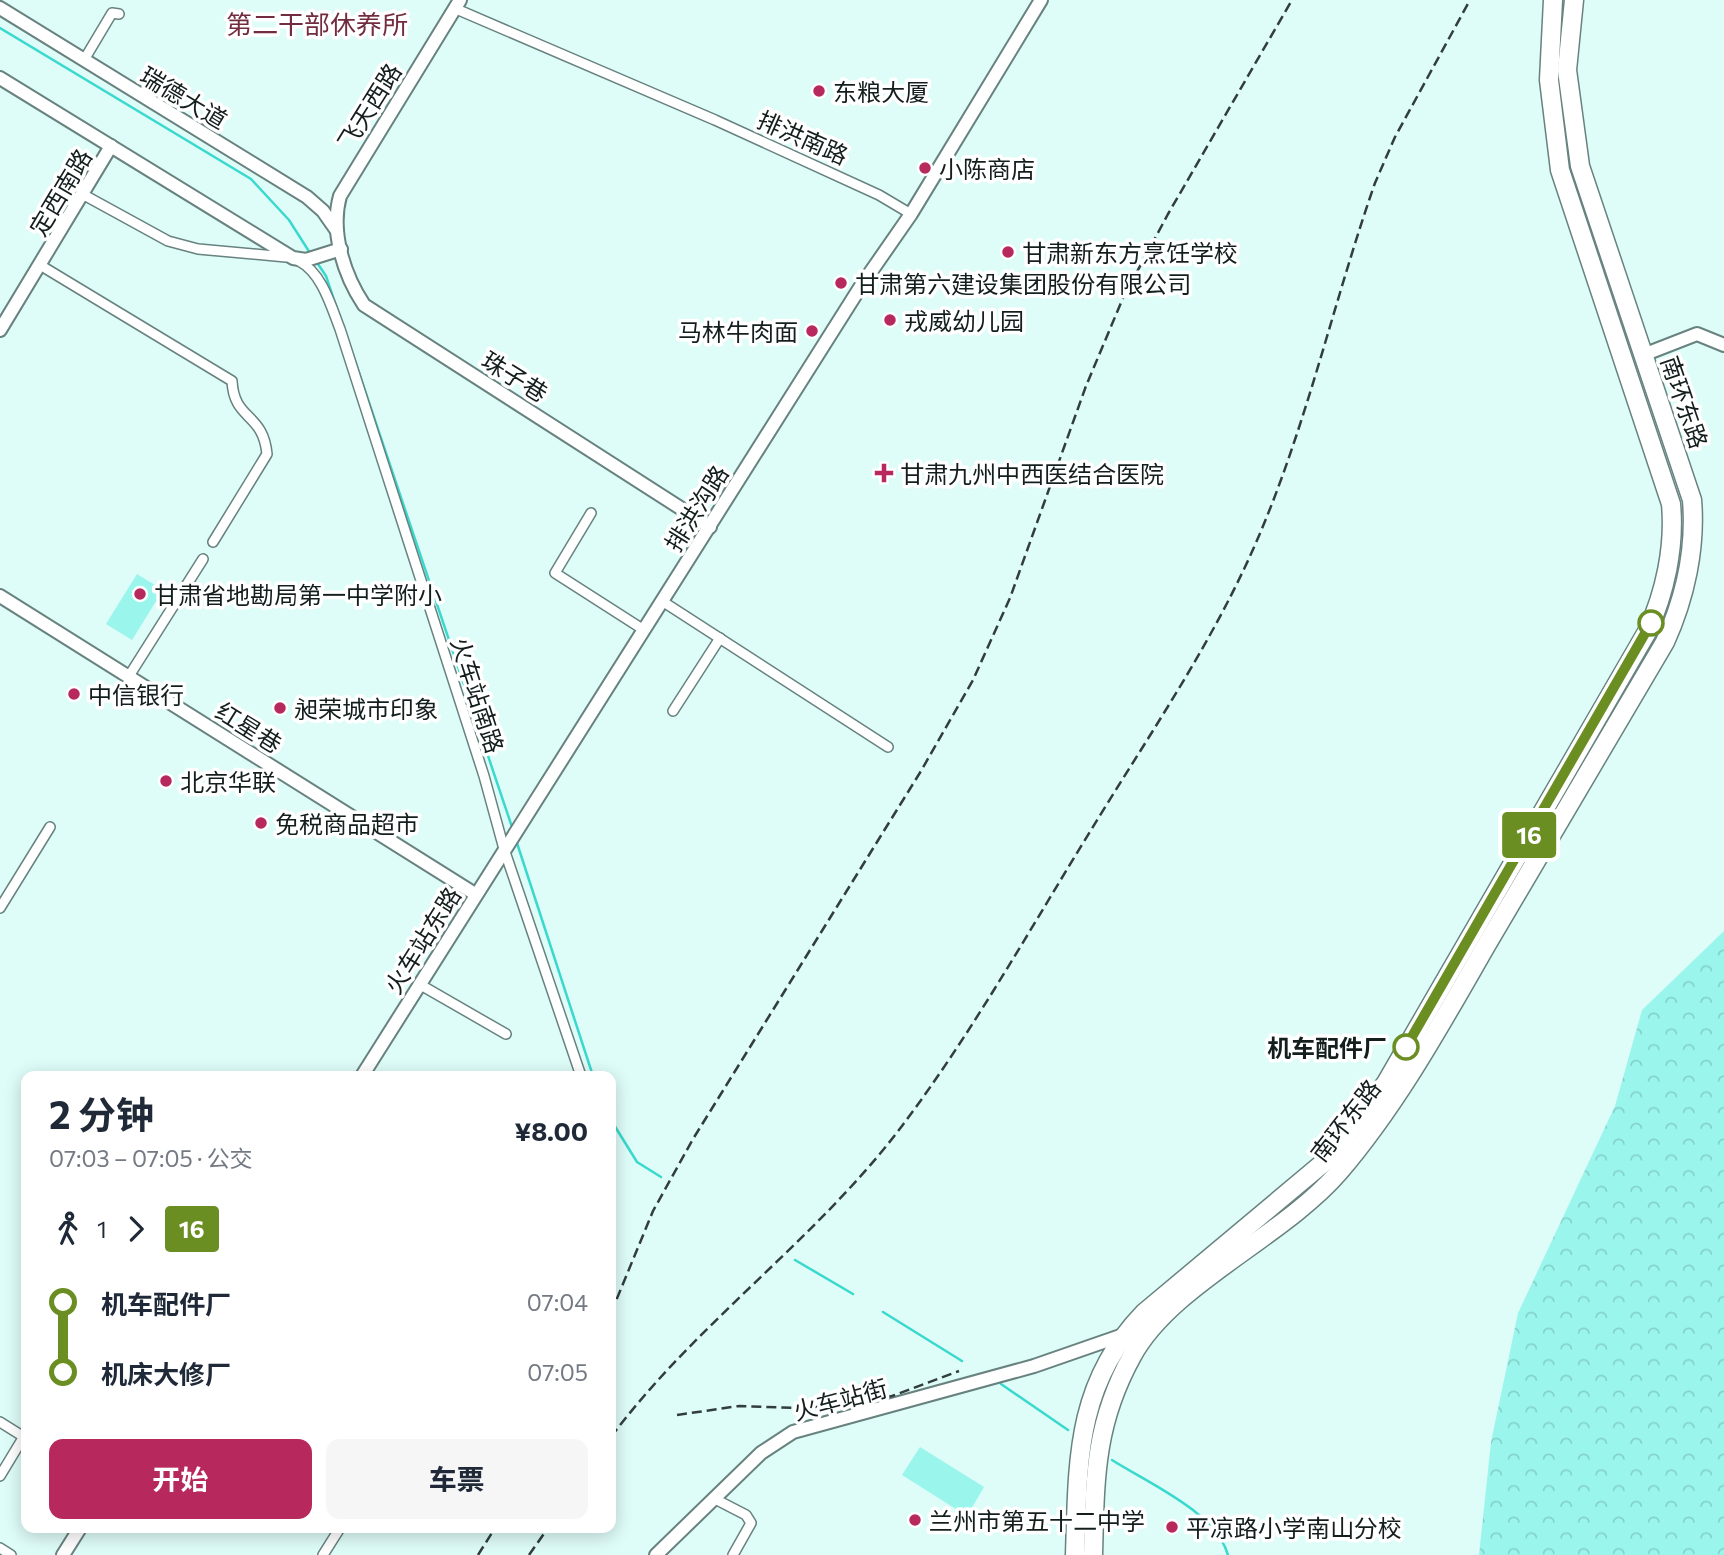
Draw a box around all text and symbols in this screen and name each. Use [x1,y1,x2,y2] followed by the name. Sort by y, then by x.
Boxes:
[226,8,408,39] district label: 第二干部休养所
[331,58,407,154] street label: 飞天西路
[135,60,233,134] street label: 瑞德大道
[833,77,929,106] place label: 东粮大厦
[811,83,827,99] marker: 东粮大厦
[753,104,853,170] street label: 排洪南路
[23,143,97,241] street label: 定西南路
[939,154,1035,183] place label: 小陈商店
[917,160,933,176] marker: 小陈商店
[1022,238,1238,267] place label: 甘肃新东方烹饪学校
[1000,244,1016,260] marker: 甘肃新东方烹饪学校
[855,269,1191,298] place label: 甘肃第六建设集团股份有限公司
[833,275,849,291] marker: 甘肃第六建设集团股份有限公司
[904,306,1024,335] place label: 戎威幼儿园
[882,312,898,328] marker: 戎威幼儿园
[678,317,798,346] place label: 马林牛肉面
[804,323,820,339] marker: 马林牛肉面
[477,345,553,407] street label: 珠子巷
[1656,352,1714,452] street label: 南环东路
[900,459,1164,488] place label: 甘肃九州中西医结合医院
[658,460,734,556] street label: 排洪沟路
[874,463,894,483] marker: 甘肃九州中西医结合医院
[154,580,442,609] place label: 甘肃省地勘局第一中学附小
[132,586,148,602] marker: 甘肃省地勘局第一中学附小
[1638,610,1664,636] unlabelled marker
[446,633,510,757] street label: 火车站南路
[88,680,184,709] place label: 中信银行
[66,686,82,702] marker: 中信银行
[294,694,438,723] place label: 昶荣城市印象
[211,696,287,758] street label: 红星巷
[272,700,288,716] marker: 昶荣城市印象
[180,767,276,796] place label: 北京华联
[158,773,174,789] marker: 北京华联
[275,809,419,838] place label: 免税商品超市
[1498,812,1560,858] line badge: 16
[253,815,269,831] marker: 免税商品超市
[1516,820,1542,849] text: 16
[378,881,466,999] street label: 火车站东路
[1267,1033,1387,1062] place label: 机车配件厂
[1393,1034,1419,1060] marker: 机车配件厂
[1304,1073,1386,1167] street label: 南环东路
[49,1090,154,1137] text: 2 分钟
[515,1115,588,1146] text: ¥8.00
[49,1144,253,1172] text: 07:03 – 07:05 · 公交
[49,1210,87,1248] icon: walk
[117,1210,155,1248] icon: forward
[179,1214,205,1243] text: 16
[97,1215,107,1243] text: 1
[101,1288,231,1319] text: 机车配件厂
[527,1288,588,1316] text: 07:04
[101,1358,231,1389] text: 机床大修厂
[527,1358,588,1386] text: 07:05
[790,1373,890,1425] street label: 火车站街
[49,1439,312,1519] button: 开始
[326,1439,588,1519] button: 车票
[929,1506,1145,1535] place label: 兰州市第五十二中学
[907,1512,923,1528] marker: 兰州市第五十二中学
[1186,1513,1402,1542] place label: 平凉路小学南山分校
[1164,1519,1180,1535] marker: 平凉路小学南山分校

